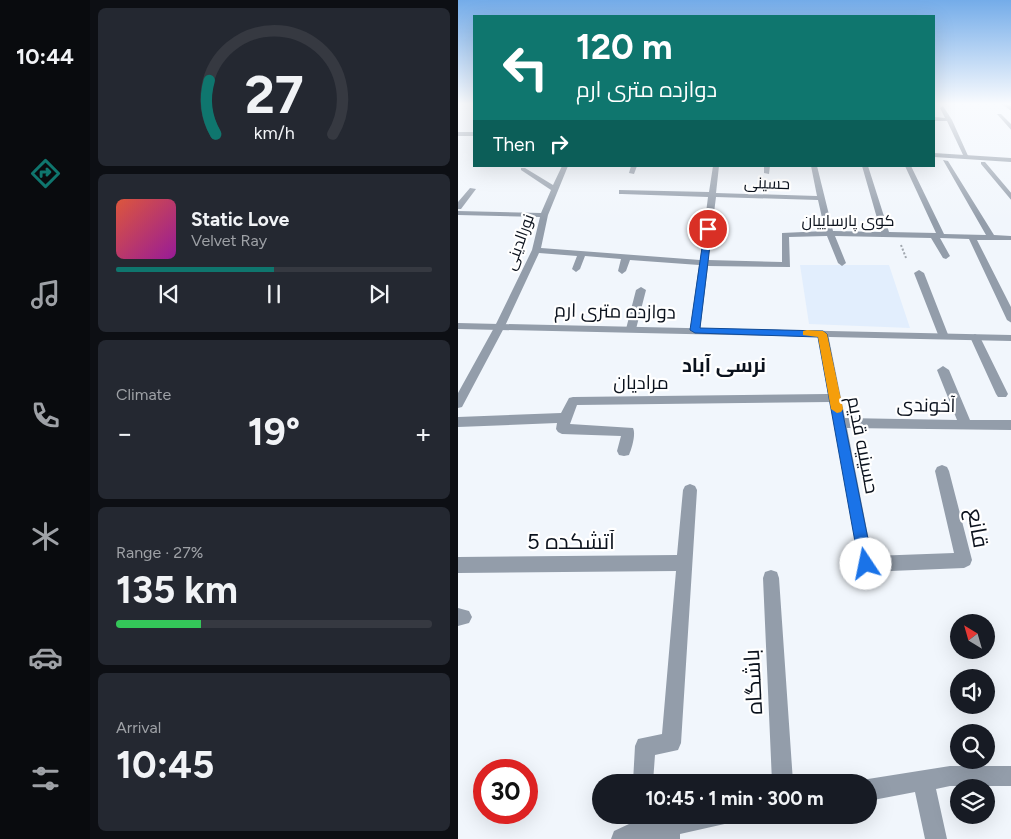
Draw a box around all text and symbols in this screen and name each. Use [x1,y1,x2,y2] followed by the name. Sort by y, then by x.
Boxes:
[576,26,673,68] text: 120 m
[493,35,558,100] icon: left
[16,43,74,70] text: 10:44
[244,64,304,126] text: 27
[576,76,717,103] text: دوازده متری ارم
[254,122,294,143] text: km/h
[545,130,573,158] icon: right
[493,133,535,156] text: Then
[28,156,63,191] icon: directions
[744,173,790,194] street label: حسینی
[191,208,289,231] text: Static Love
[687,208,729,250] pin
[500,211,539,273] street label: نورالدینی
[801,211,895,232] street label: کوی پارساییان
[694,215,722,243] icon: arrive
[191,231,267,250] text: Velvet Ray
[28,277,63,312] icon: music
[155,280,183,308] icon: previous
[260,280,288,308] icon: pause
[365,280,393,308] icon: next
[554,298,676,326] street label: دوازده متری ارم
[682,353,766,377] district label: نرسی آباد
[613,371,669,394] street label: مرادیان
[116,385,171,404] text: Climate
[896,393,956,417] street label: آخوندی
[840,394,884,496] street label: حسینیه قدیم
[28,398,63,433] icon: phone
[248,409,300,455] text: 19°
[116,416,133,450] text: −
[415,416,432,450] text: +
[960,506,995,550] street label: قانع
[28,519,63,554] icon: climate
[527,528,615,555] street label: آتشکده 5
[839,537,891,589] position arrow
[116,543,203,562] text: Range · 27%
[116,567,238,613] text: 135 km
[950,614,996,659] north arrow
[950,614,995,824] map controls
[28,640,63,675] icon: car
[738,649,768,715] street label: باشگاه
[950,669,995,714] button: sound
[116,718,161,737] text: Arrival
[950,724,995,769] button: search
[116,742,214,788] text: 10:45
[473,759,538,824] speed limit sign: 30
[28,761,63,796] icon: filters
[950,779,995,824] button: layers
[645,787,824,810] text: 10:45 · 1 min · 300 m

